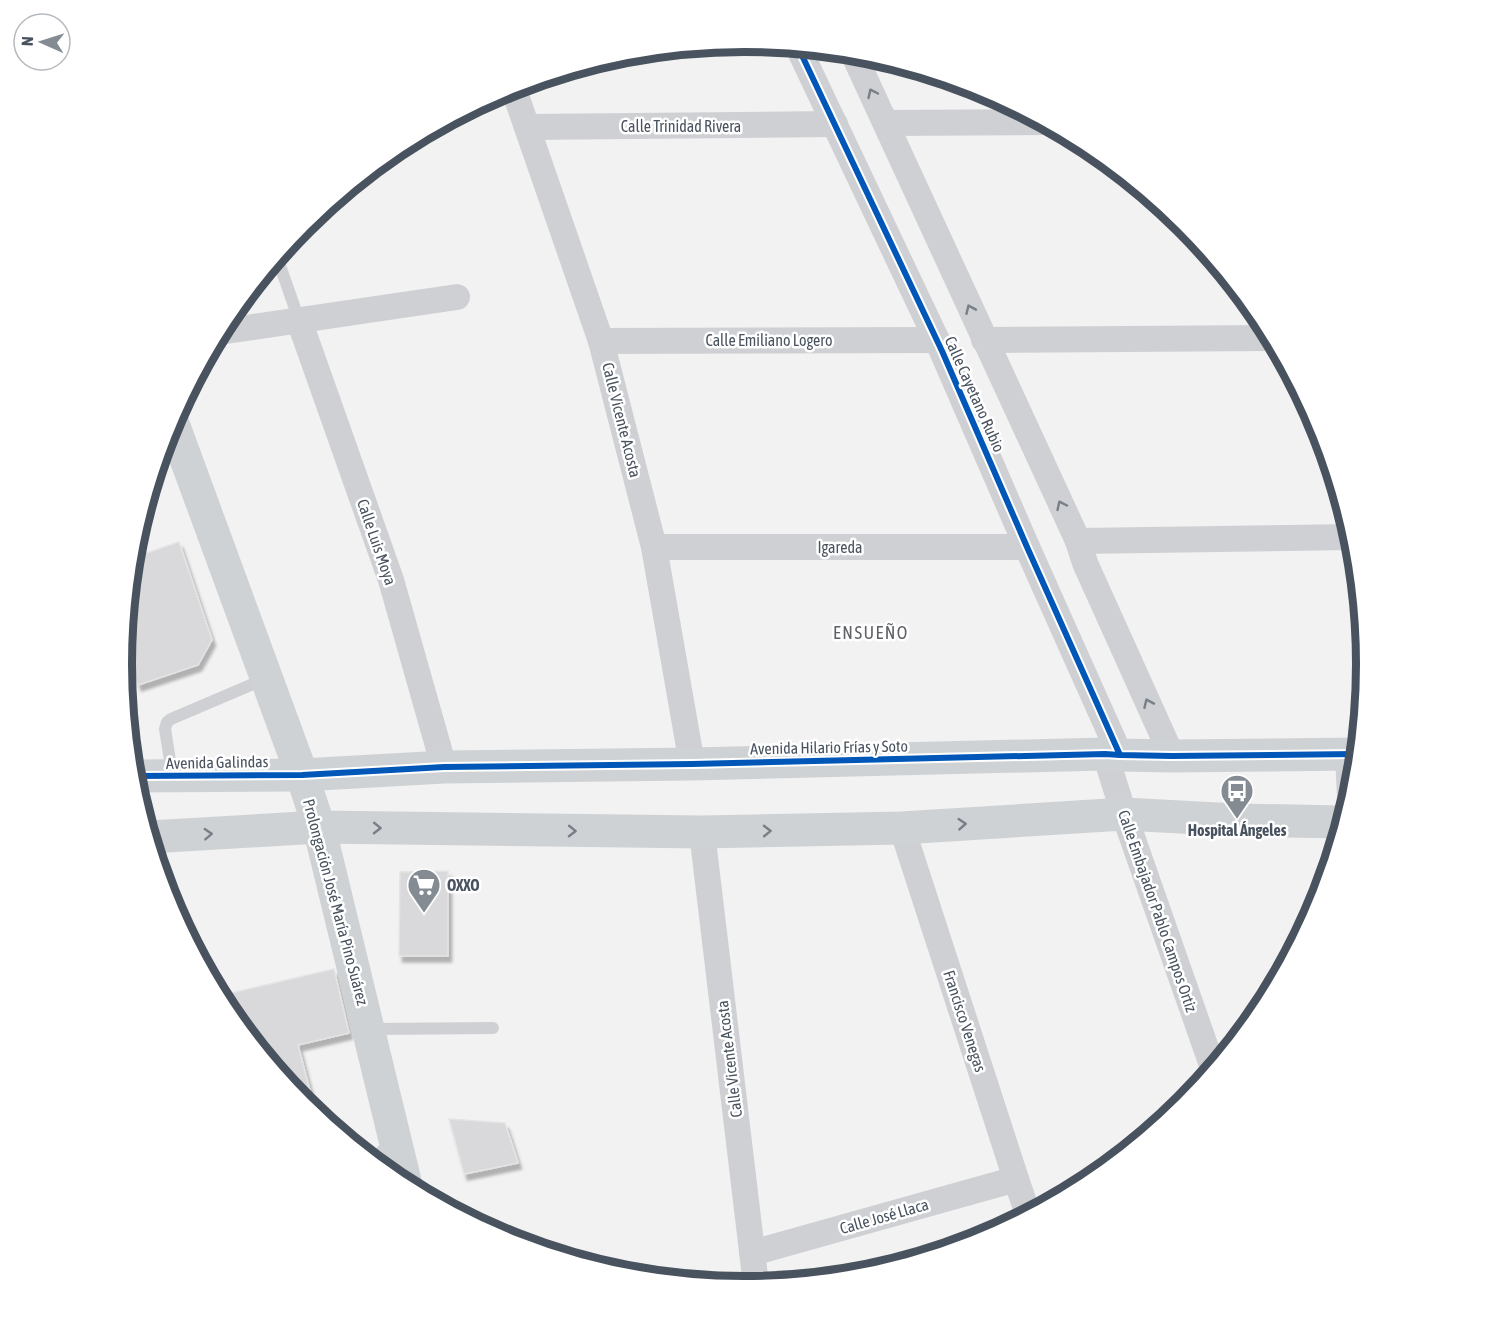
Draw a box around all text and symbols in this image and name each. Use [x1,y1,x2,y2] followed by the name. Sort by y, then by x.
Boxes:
[12,12,72,72] north arrow
[18,36,36,46] text: N
[867,89,879,100] one-way arrow
[621,117,741,135] street label: Calle Trinidad Rivera
[965,305,977,316] one-way arrow
[705,331,833,350] street label: Calle Emiliano Logero
[940,333,1009,455] street label: Calle Cayetano Rubio
[599,361,645,479] street label: Calle Vicente Acosta
[353,497,400,588] street label: Calle Luis Moya
[1056,501,1068,512] one-way arrow
[817,538,863,557] street label: Igareda
[833,622,909,643] district label: ENSUEÑO
[1144,698,1156,709] one-way arrow
[750,737,908,758] street label: Avenida Hilario Frías y Soto
[166,752,269,772] street label: Avenida Galindas
[1219,773,1255,820] bus stop icon: Hospital Ángeles
[299,797,372,1008] street label: Prolongación José María Pino Suárez
[1114,808,1201,1015] street label: Calle Embajador Pablo Campos Ortiz
[958,818,967,831] one-way arrow
[1188,821,1287,839] place label: Hospital Ángeles
[373,822,382,834] one-way arrow
[568,824,577,837] one-way arrow
[763,825,772,837] one-way arrow
[203,827,212,840] one-way arrow
[406,867,442,914] supermarket icon: OXXO
[447,876,480,894] place label: OXXO
[939,968,990,1075] street label: Francisco Venegas
[713,999,745,1119] street label: Calle Vicente Acosta
[838,1195,930,1237] street label: Calle José Llaca

